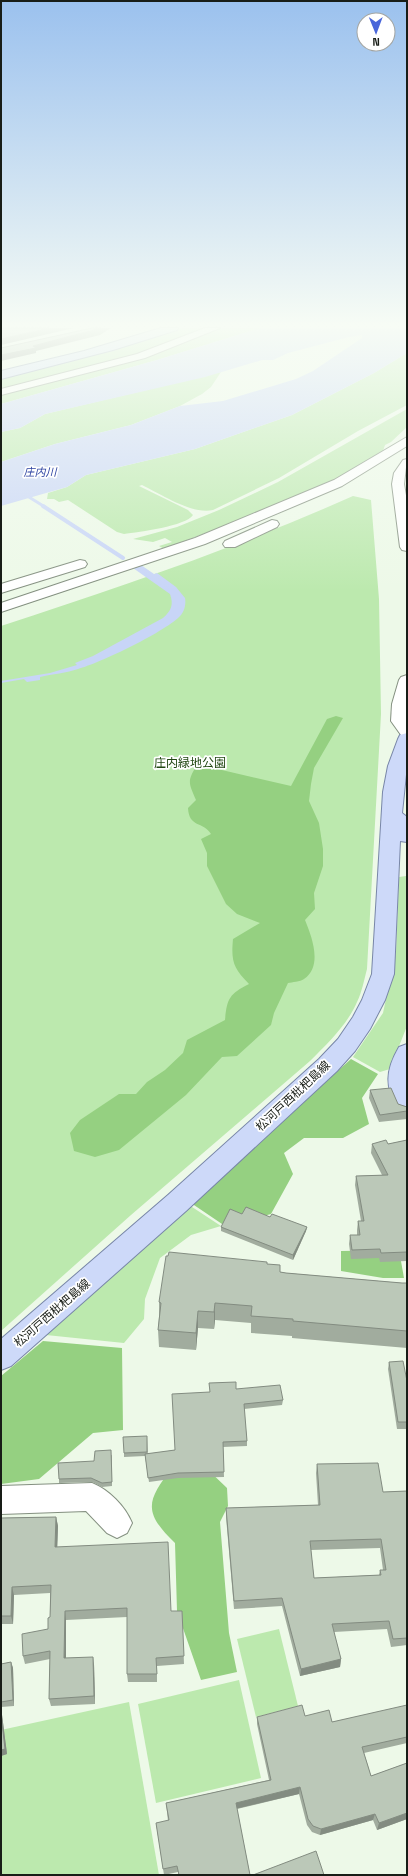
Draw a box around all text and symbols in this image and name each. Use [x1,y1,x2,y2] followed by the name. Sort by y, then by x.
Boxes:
[356,12,396,52] north arrow
[372,35,380,49] text: N
[24,465,57,479] water label: 庄内川
[154,755,226,771] park label: 庄内緑地公園
[252,1057,334,1135] street label: 松河戸西枇杷島線
[11,1275,93,1351] street label: 松河戸西枇杷島線

